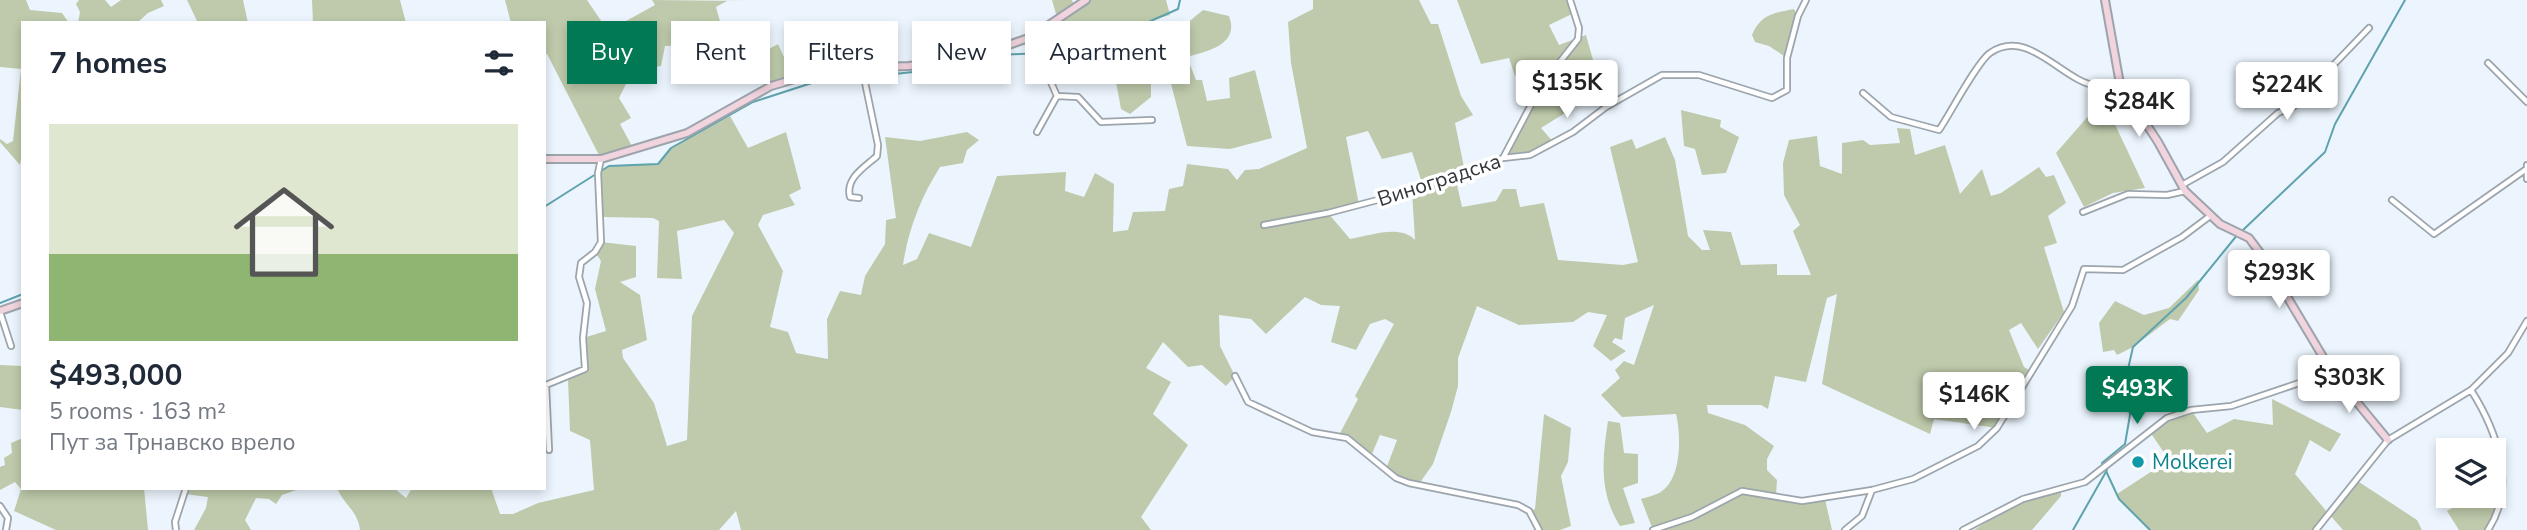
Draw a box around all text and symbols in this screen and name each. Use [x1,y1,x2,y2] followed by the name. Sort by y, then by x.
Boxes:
[567,21,657,84] chip: Buy
[671,21,770,84] chip: Rent
[784,21,898,84] chip: Filters
[912,21,1011,84] chip: New
[1025,21,1190,84] chip: Apartment
[49,43,167,84] text: 7 homes
[480,44,518,82] icon: filters
[1518,60,1616,120] pin: $135K
[2238,62,2336,122] pin: $224K
[1532,67,1602,98] text: $135K
[2252,69,2322,100] text: $224K
[2090,80,2188,139] pin: $284K
[2104,86,2174,117] text: $284K
[1374,147,1504,213] street label: Виноградска
[221,169,347,295] icon: home
[2230,250,2328,310] pin: $293K
[2244,257,2314,288] text: $293K
[49,355,182,396] text: $493,000
[2300,356,2398,415] pin: $303K
[2314,362,2384,393] text: $303K
[2088,366,2186,426] pin: $493K
[1925,372,2023,432] pin: $146K
[2102,373,2172,404] text: $493K
[1939,379,2009,410] text: $146K
[49,396,226,427] text: 5 rooms · 163 m²
[49,427,295,458] text: Пут за Трнавско врело
[2436,438,2506,508] map controls
[2436,438,2506,508] button: layers
[2152,448,2233,476] place label: Molkerei
[2130,454,2146,470] marker: Molkerei

